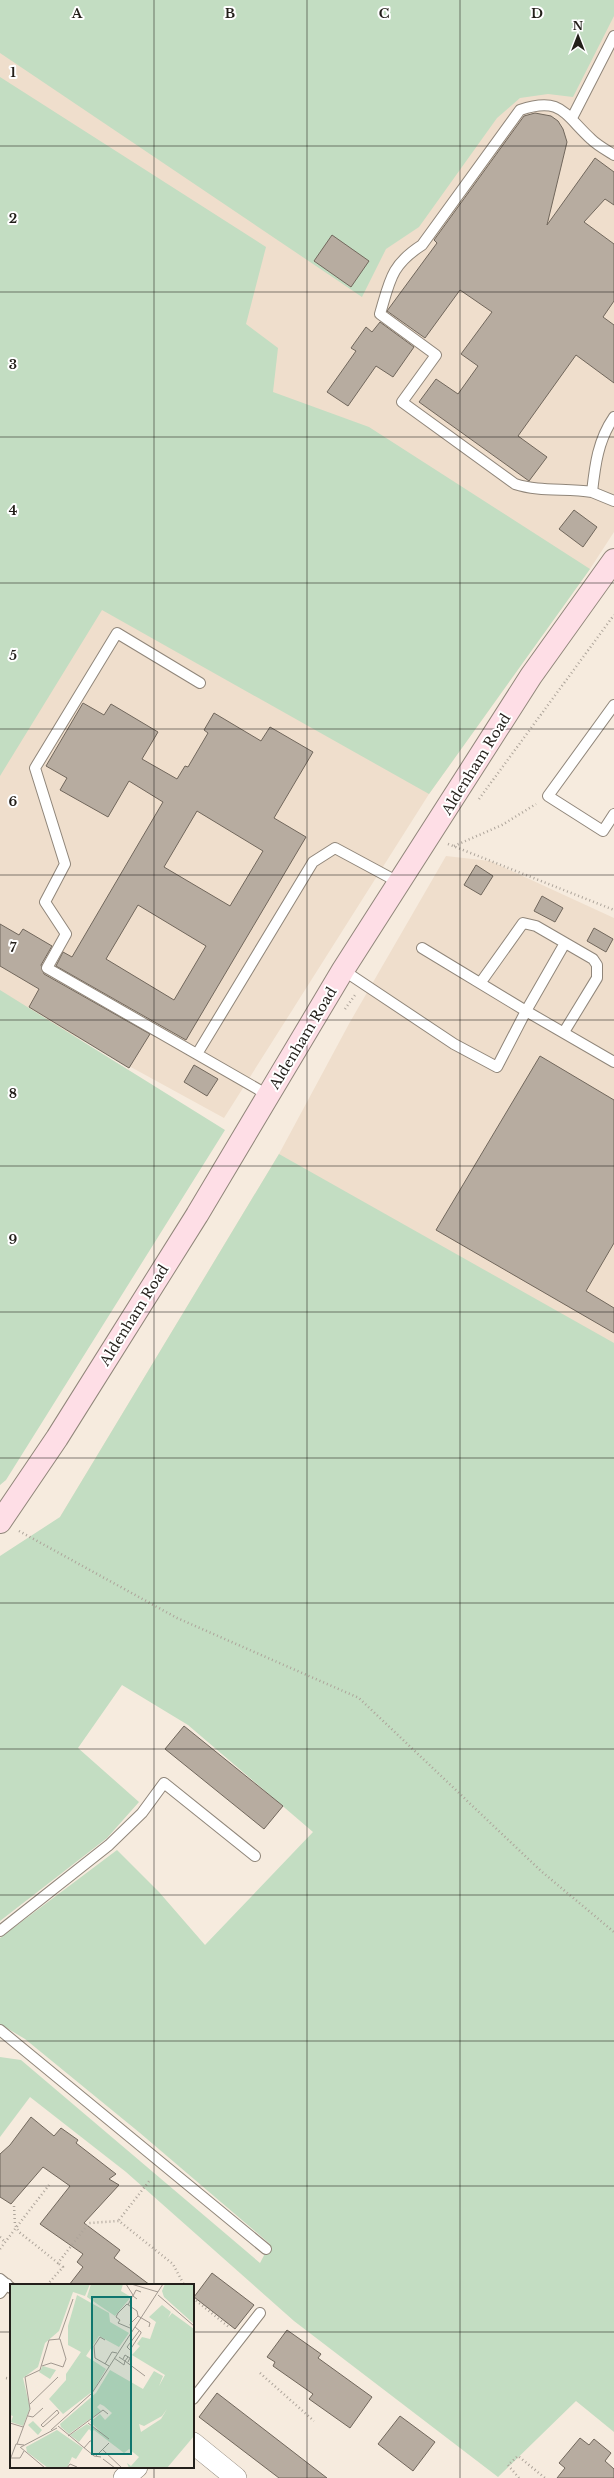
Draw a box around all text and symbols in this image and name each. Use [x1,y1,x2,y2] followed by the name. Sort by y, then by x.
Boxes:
[71,5,83,22] text: A
[225,5,235,22] text: B
[379,5,390,22] text: C
[531,5,543,22] text: D
[558,16,598,56] north arrow
[573,19,584,33] text: N
[10,64,16,81] text: 1
[9,210,17,227] text: 2
[9,356,17,373] text: 3
[9,502,18,519] text: 4
[9,647,17,664] text: 5
[437,710,515,819] street label: Aldenham Road
[9,793,18,810] text: 6
[10,939,17,956] text: 7
[265,983,341,1093] street label: Aldenham Road
[9,1085,17,1102] text: 8
[9,1231,18,1248] text: 9
[95,1261,173,1370] street label: Aldenham Road
[10,2284,194,2468] inset map

